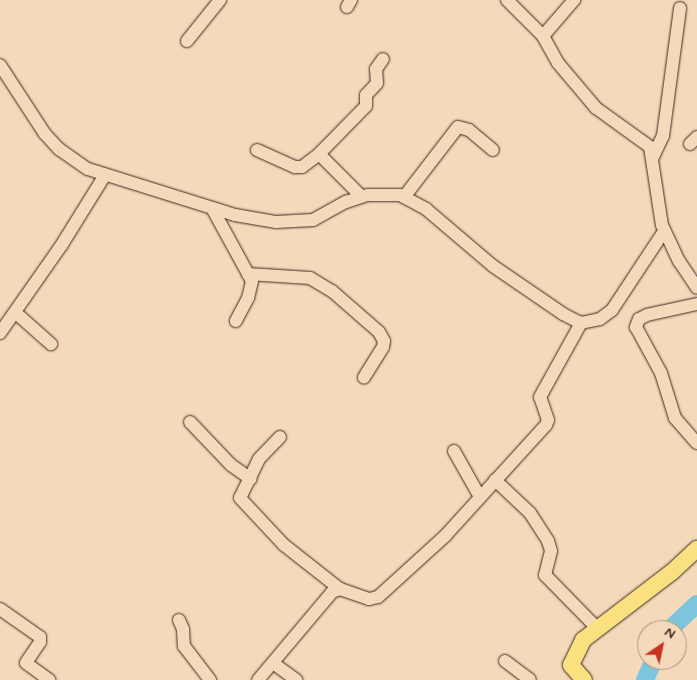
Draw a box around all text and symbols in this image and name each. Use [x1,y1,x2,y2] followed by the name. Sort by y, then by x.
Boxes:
[637,620,687,670] north arrow
[661,623,679,643] text: N

